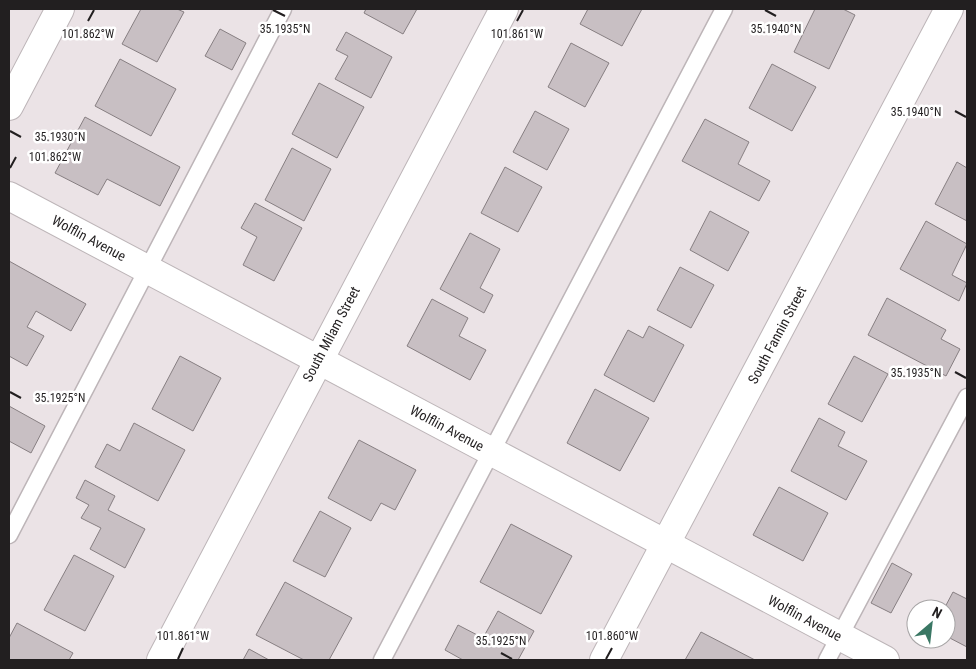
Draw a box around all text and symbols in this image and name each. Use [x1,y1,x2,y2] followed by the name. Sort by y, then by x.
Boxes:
[260,22,310,36] text: 35.1935°N
[751,22,801,36] text: 35.1940°N
[62,27,114,41] text: 101.862°W
[491,27,543,41] text: 101.861°W
[891,105,941,119] text: 35.1940°N
[35,130,85,144] text: 35.1930°N
[29,150,81,164] text: 101.862°W
[49,212,129,264] street label: Wolflin Avenue
[299,284,363,384] street label: South Milam Street
[745,284,809,386] street label: South Fannin Street
[891,366,941,380] text: 35.1935°N
[35,391,85,405] text: 35.1925°N
[407,402,487,454] street label: Wolflin Avenue
[765,592,845,644] street label: Wolflin Avenue
[906,599,956,649] north arrow
[930,603,945,622] text: N
[157,629,209,643] text: 101.861°W
[586,629,638,643] text: 101.860°W
[476,634,526,648] text: 35.1925°N

